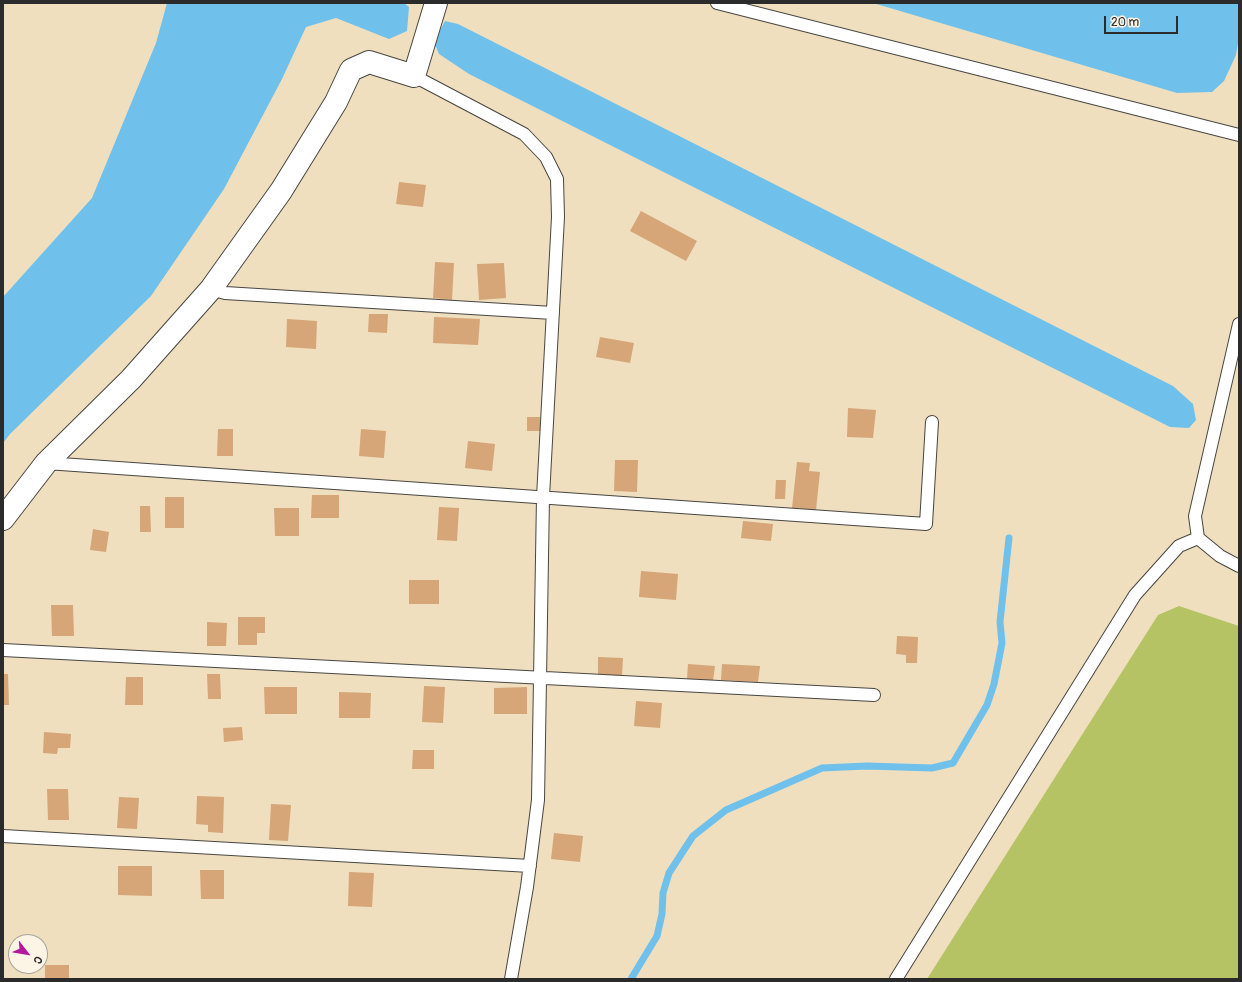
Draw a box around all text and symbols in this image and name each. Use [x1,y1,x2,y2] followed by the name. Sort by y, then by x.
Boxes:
[1106,8,1180,34] scale bar
[1111,15,1139,30] text: 20 m
[8,934,48,974] north arrow
[31,954,45,966] text: С

